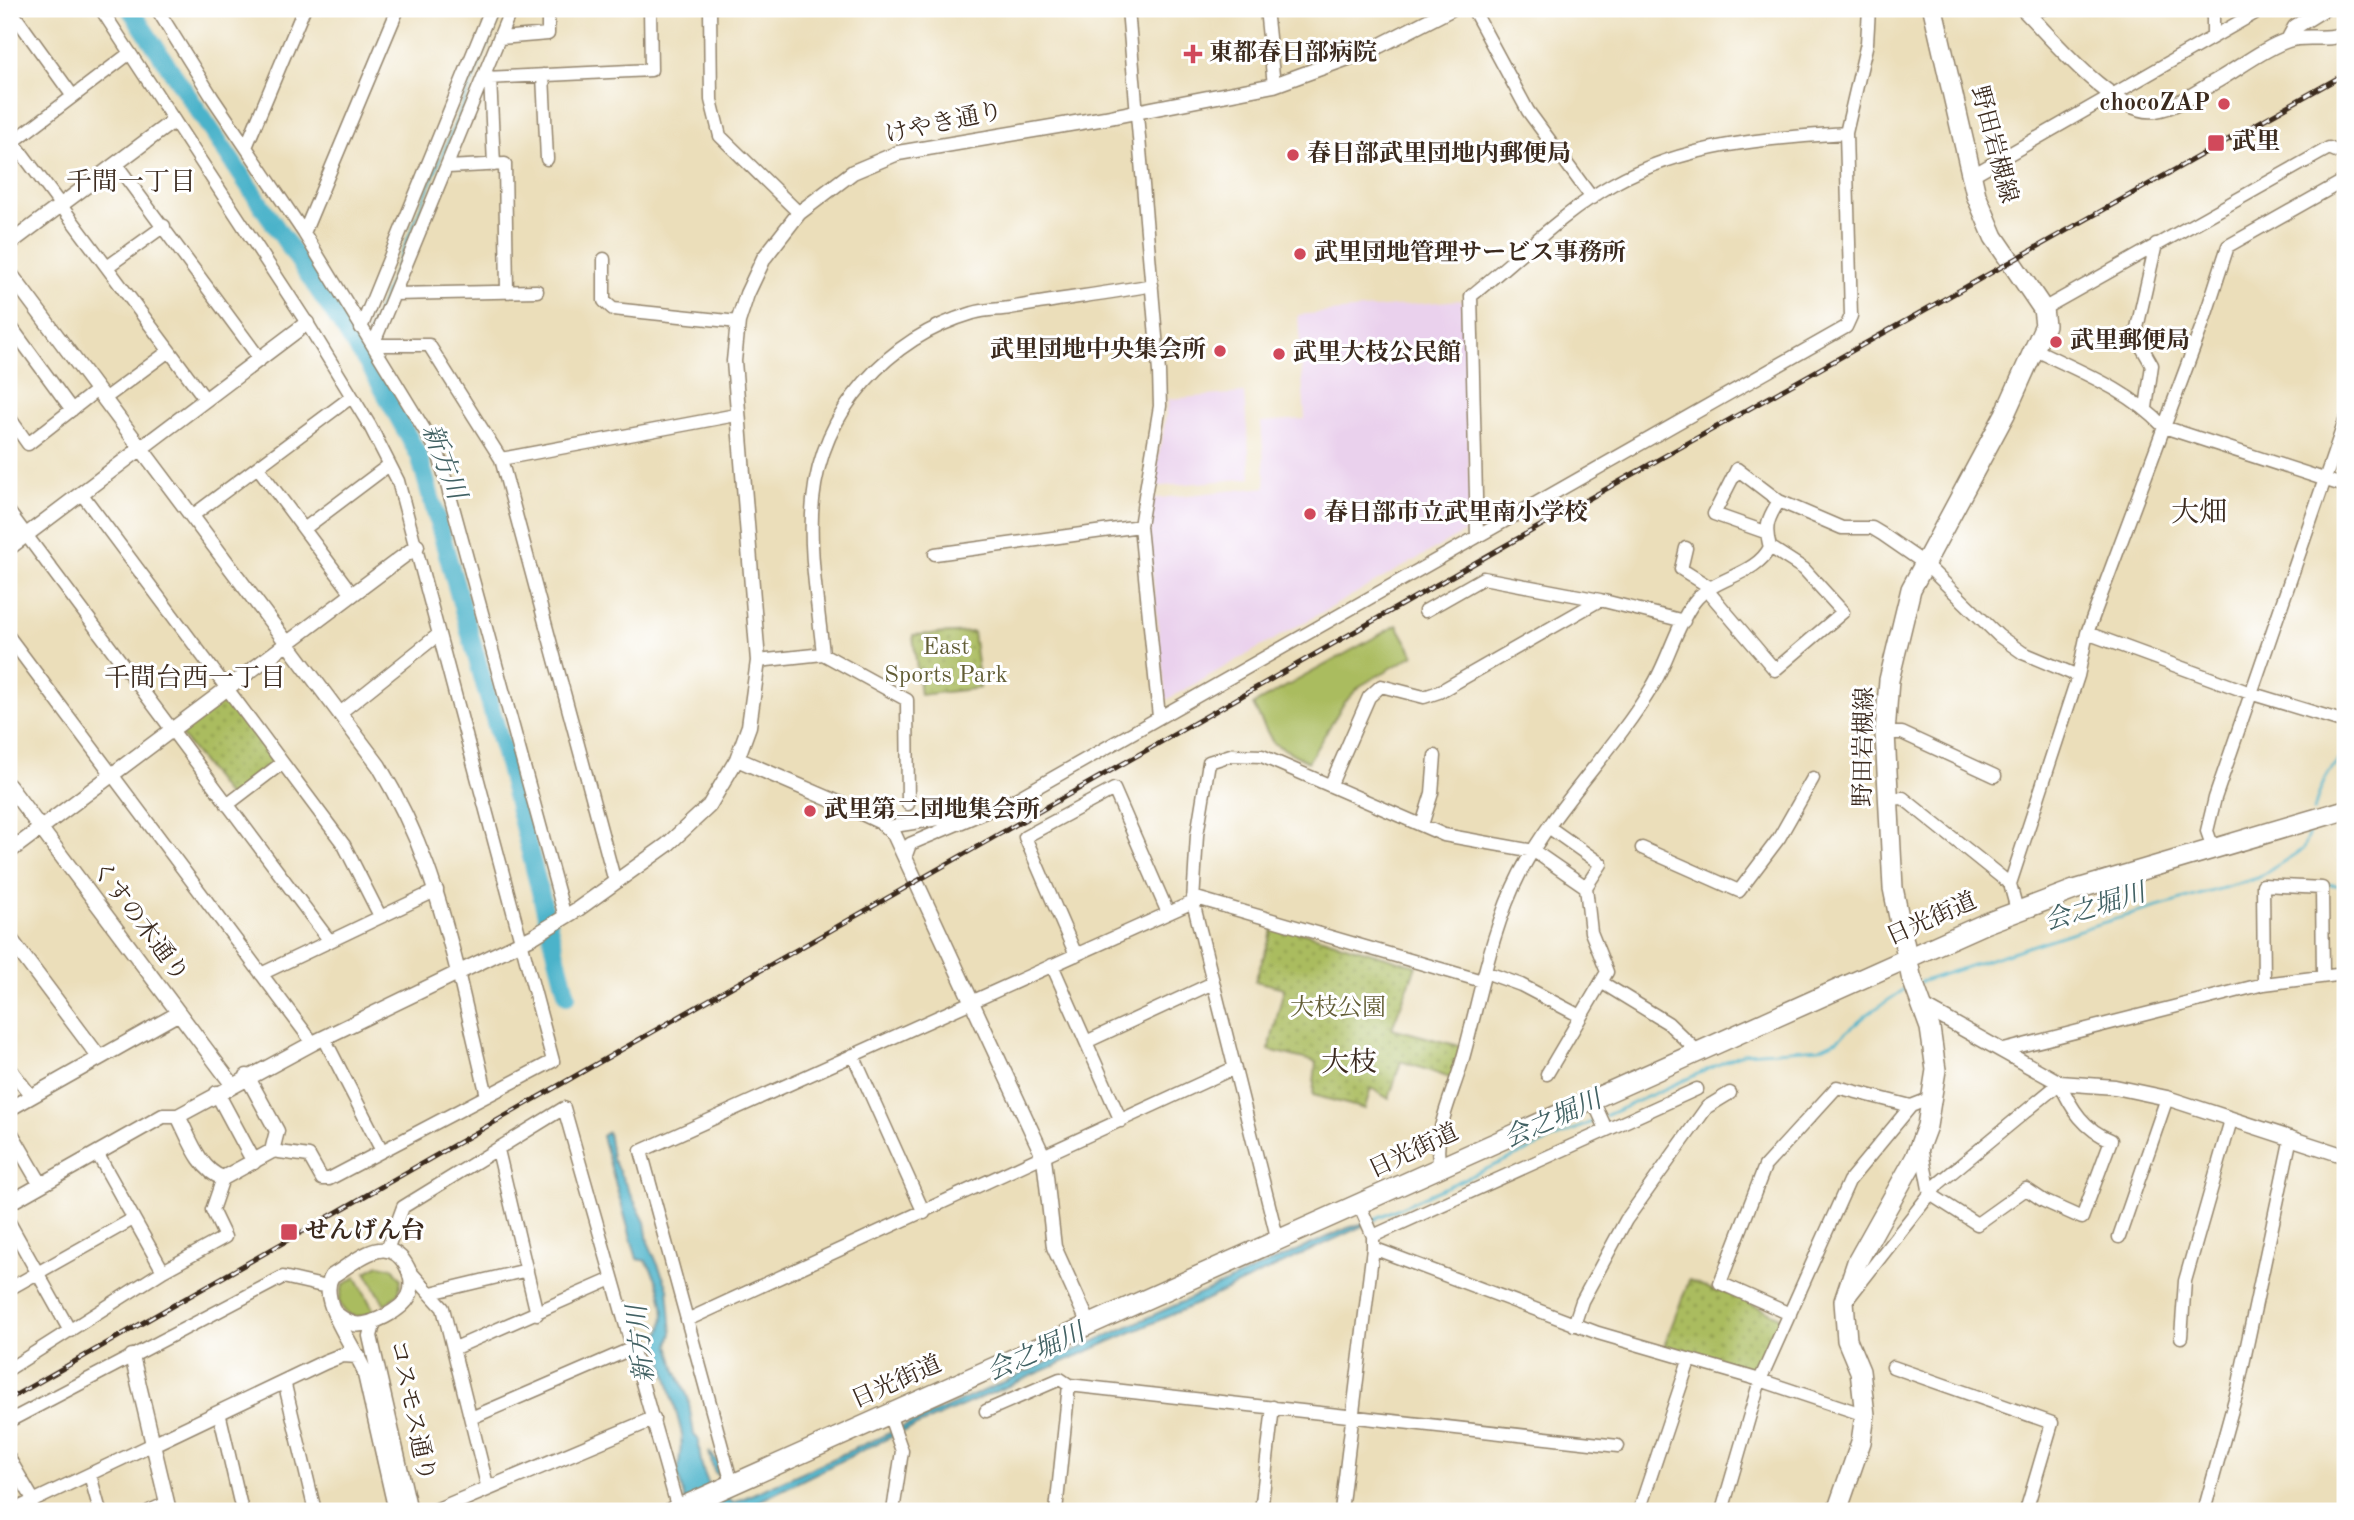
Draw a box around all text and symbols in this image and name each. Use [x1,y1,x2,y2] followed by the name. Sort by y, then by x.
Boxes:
[1209,39,1377,66] place label: 東都春日部病院
[1183,44,1203,64] marker: 東都春日部病院
[1966,83,2023,206] street label: 野田岩槻線
[2099,92,2210,116] place label: chocoZAP
[2216,96,2232,112] marker: chocoZAP
[882,98,1005,148] street label: けやき通り
[2232,128,2280,155] place label: 武里
[2206,133,2226,153] marker: 武里
[1307,140,1571,167] place label: 春日部武里団地内郵便局
[1285,147,1301,163] marker: 春日部武里団地内郵便局
[66,168,196,196] district label: 千間一丁目
[1314,239,1626,266] place label: 武里団地管理サービス事務所
[1292,246,1308,262] marker: 武里団地管理サービス事務所
[2070,327,2190,354] place label: 武里郵便局
[2048,334,2064,350] marker: 武里郵便局
[990,336,1206,363] place label: 武里団地中央集会所
[1293,339,1461,366] place label: 武里大枝公民館
[1212,343,1228,359] marker: 武里団地中央集会所
[1271,346,1287,362] marker: 武里大枝公民館
[417,420,472,506] water label: 新方川
[2171,497,2227,528] district label: 大畑
[1324,499,1588,526] place label: 春日部市立武里南小学校
[1302,506,1318,522] marker: 春日部市立武里南小学校
[884,636,1008,688] park label: East Sports Park
[104,663,286,692] district label: 千間台西一丁目
[1849,687,1878,807] street label: 野田岩槻線
[824,796,1040,823] place label: 武里第二団地集会所
[802,803,818,819] marker: 武里第二団地集会所
[86,855,194,987] street label: くすの木通り
[2041,878,2151,936] water label: 会之堀川
[1882,887,1981,950] street label: 日光街道
[1290,994,1386,1021] park label: 大枝公園
[1321,1047,1377,1078] district label: 大枝
[1499,1084,1609,1153] water label: 会之堀川
[1364,1118,1463,1183] street label: 日光街道
[305,1217,425,1244] place label: せんげん台
[279,1222,299,1242] marker: せんげん台
[623,1301,659,1384] water label: 新方川
[982,1317,1092,1386] water label: 会之堀川
[384,1338,440,1484] street label: コスモス通り
[847,1350,946,1413] street label: 日光街道

